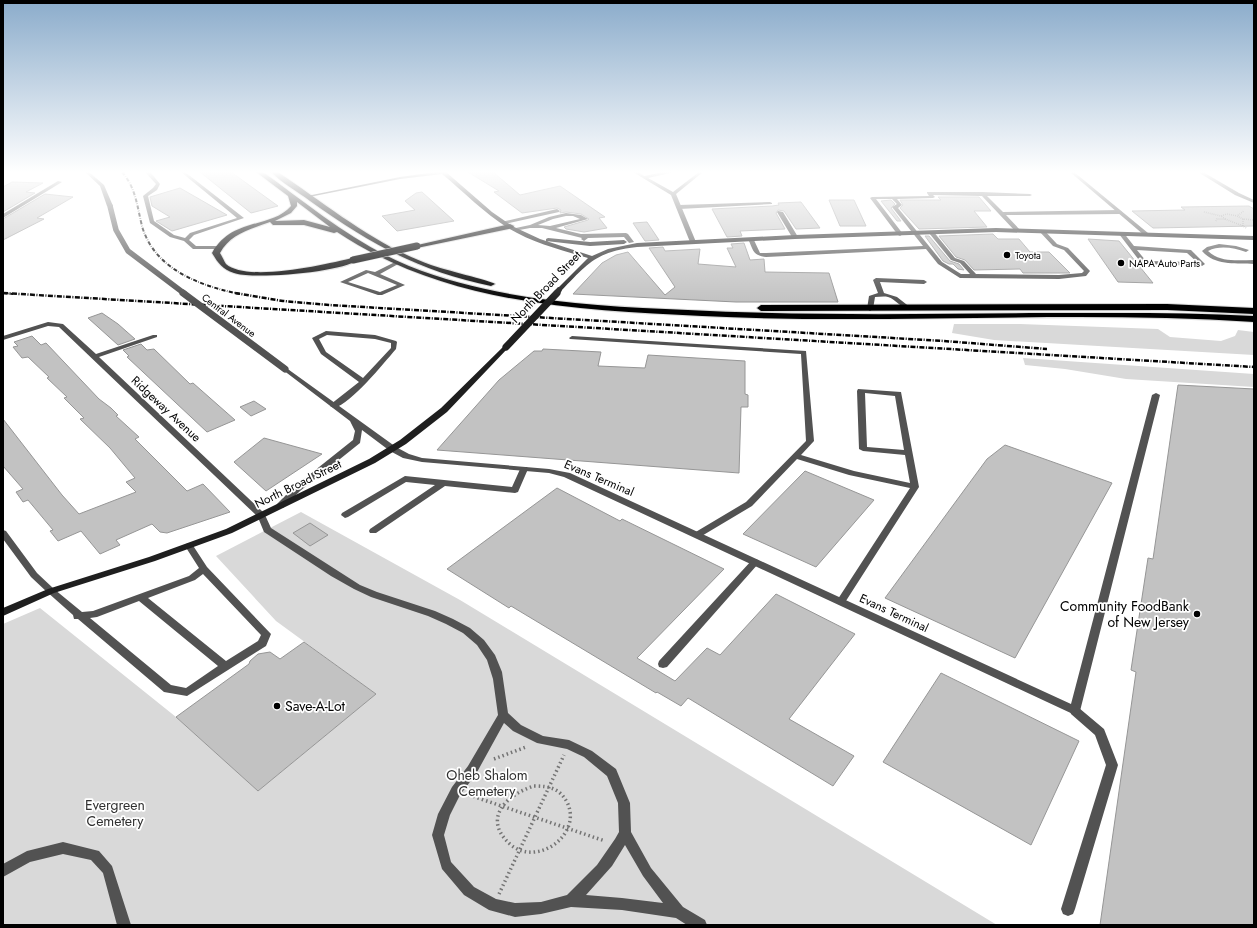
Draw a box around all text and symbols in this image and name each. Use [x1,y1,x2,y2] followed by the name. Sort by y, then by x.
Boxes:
[507,247,585,327] street label: North Broad Street
[1015,248,1041,263] place label: Toyota
[1002,250,1012,260] marker: Toyota
[1129,256,1200,271] place label: NAPA Auto Parts
[1116,258,1126,268] marker: NAPA Auto Parts
[198,290,259,341] street label: Central Avenue
[127,372,205,446] street label: Ridgeway Avenue
[251,455,345,513] street label: North Broad Street
[561,455,637,501] street label: Evans Terminal
[856,589,932,637] street label: Evans Terminal
[1060,596,1190,632] place label: Community FoodBank of New Jersey
[1192,609,1202,619] marker: Community FoodBank of New Jersey
[285,696,346,716] place label: Save-A-Lot
[272,701,282,711] marker: Save-A-Lot
[446,765,528,801] park label: Oheb Shalom Cemetery
[85,795,145,831] park label: Evergreen Cemetery

